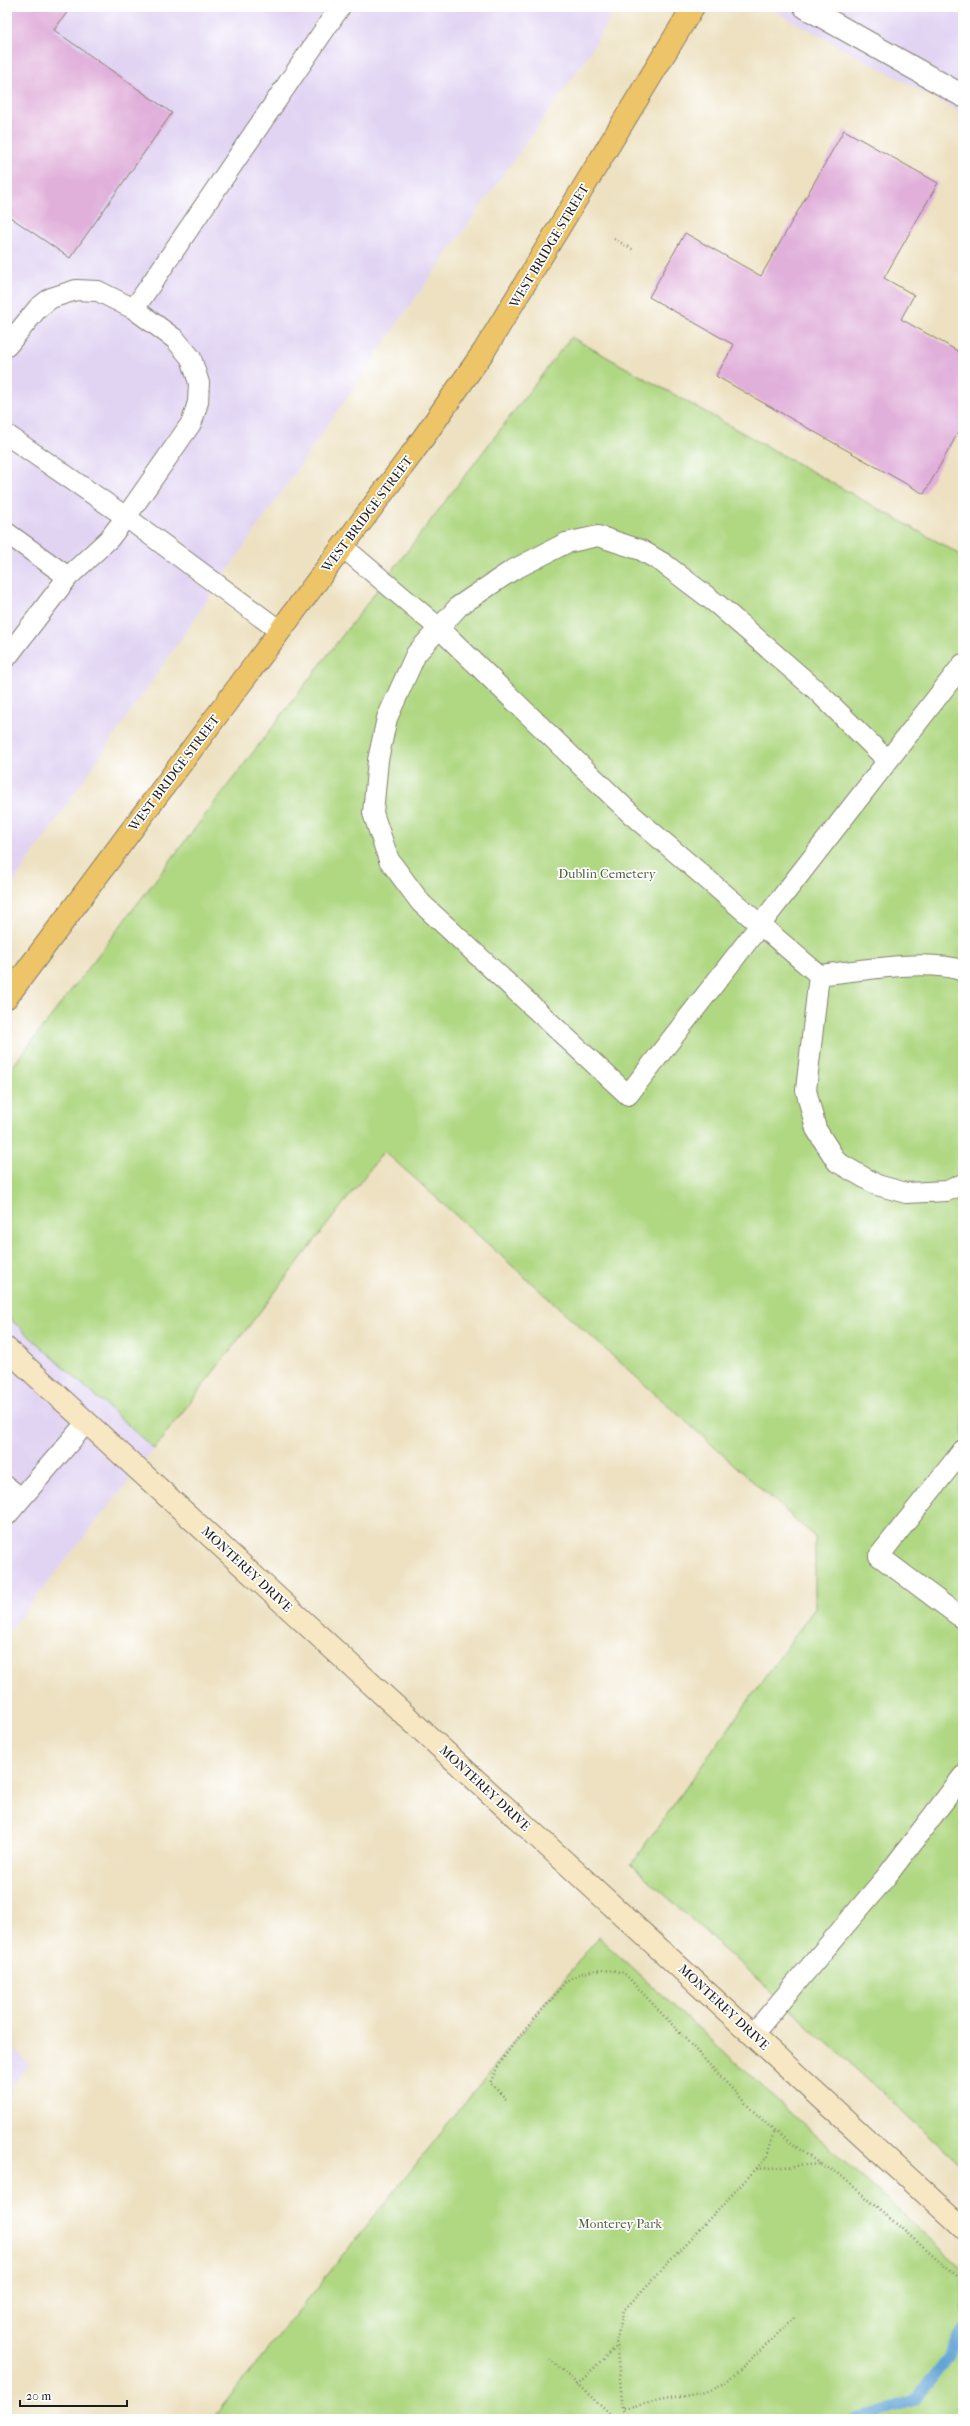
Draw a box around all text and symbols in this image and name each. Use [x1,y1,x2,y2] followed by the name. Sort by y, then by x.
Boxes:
[506,181,592,311] street label: WEST BRIDGE STREET
[318,453,416,576] street label: WEST BRIDGE STREET
[125,712,223,835] street label: WEST BRIDGE STREET
[558,866,657,881] park label: Dublin Cemetery
[199,1523,295,1615] street label: MONTEREY DRIVE
[437,1742,533,1834] street label: MONTEREY DRIVE
[676,1961,772,2053] street label: MONTEREY DRIVE
[578,2216,662,2231] park label: Monterey Park
[20,2382,127,2408] scale bar
[26,2389,51,2403] text: 20 m

